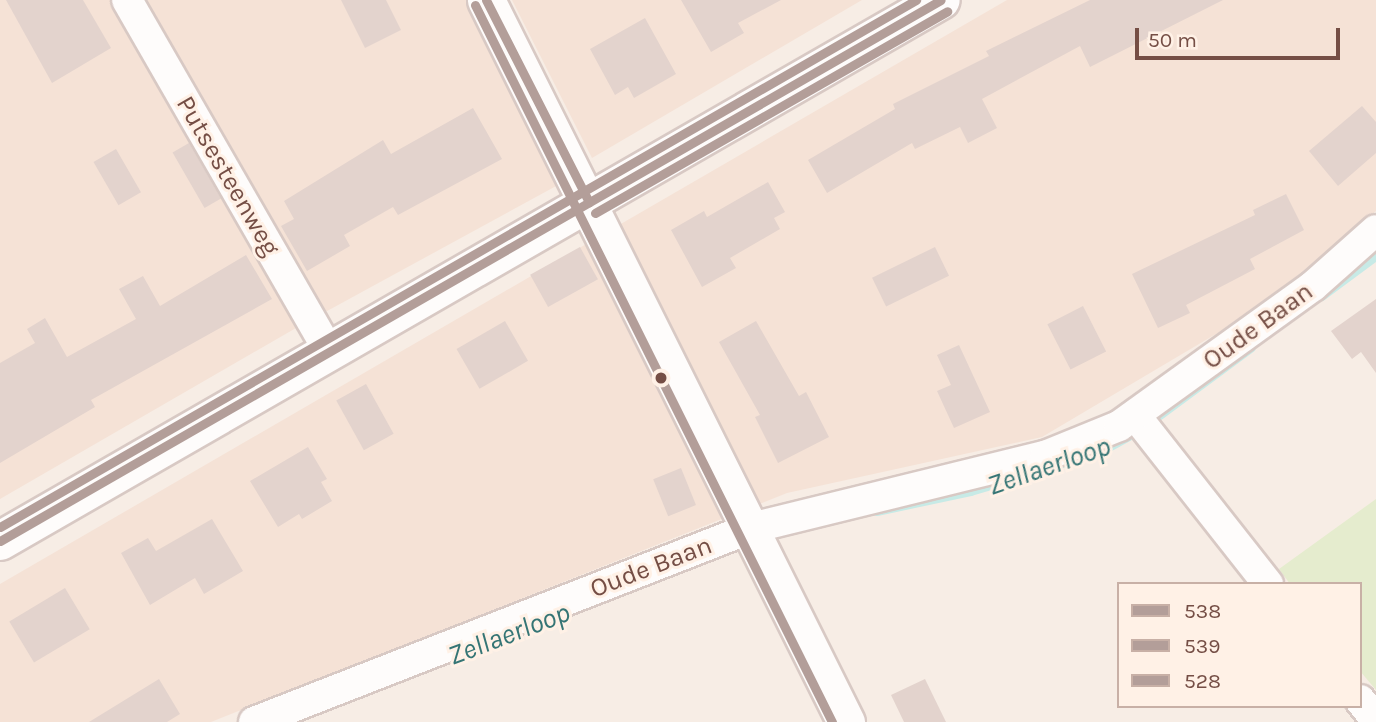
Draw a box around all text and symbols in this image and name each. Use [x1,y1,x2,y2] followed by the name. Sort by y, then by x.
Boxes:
[1138,14,1343,58] scale bar
[1148,28,1197,52] text: 50 m
[170,90,286,262] street label: Putsesteenweg
[1197,276,1319,376] street label: Oude Baan
[654,371,668,385] unlabelled marker
[983,429,1115,503] water label: Zellaerloop
[586,530,716,604] street label: Oude Baan
[1117,582,1362,708] legend
[443,595,575,673] water label: Zellaerloop
[1184,599,1221,623] text: 538
[1184,634,1220,658] text: 539
[1184,669,1221,693] text: 528

